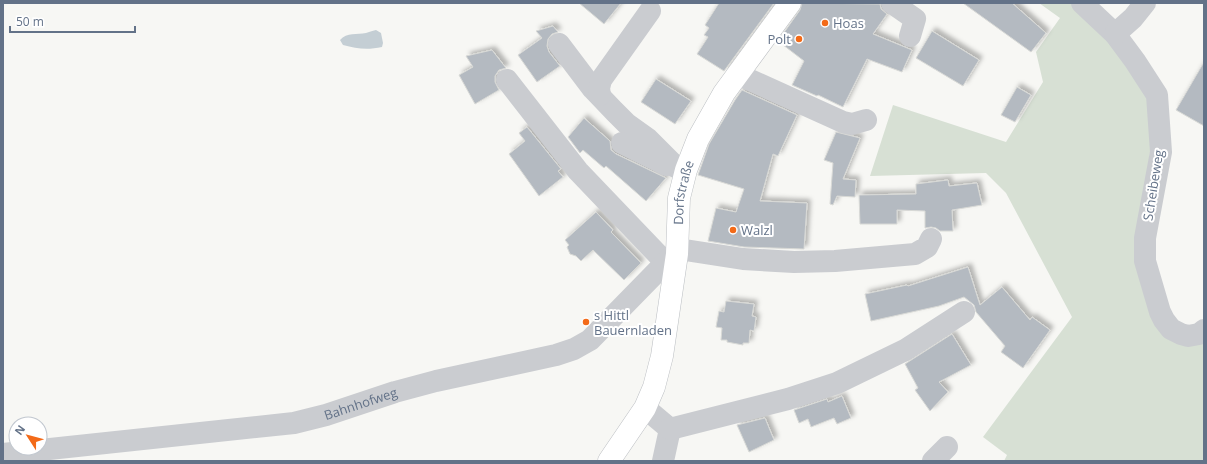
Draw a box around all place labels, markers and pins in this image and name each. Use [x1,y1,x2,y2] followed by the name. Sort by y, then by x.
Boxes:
[833,14,864,32] place label: Hoas
[820,18,830,28] marker: Hoas
[767,30,791,48] place label: Polt
[794,34,804,44] marker: Polt
[741,221,773,239] place label: Walzl
[728,225,738,235] marker: Walzl
[594,306,672,339] place label: s Hittl Bauernladen
[581,317,591,327] marker: s Hittl Bauernladen

